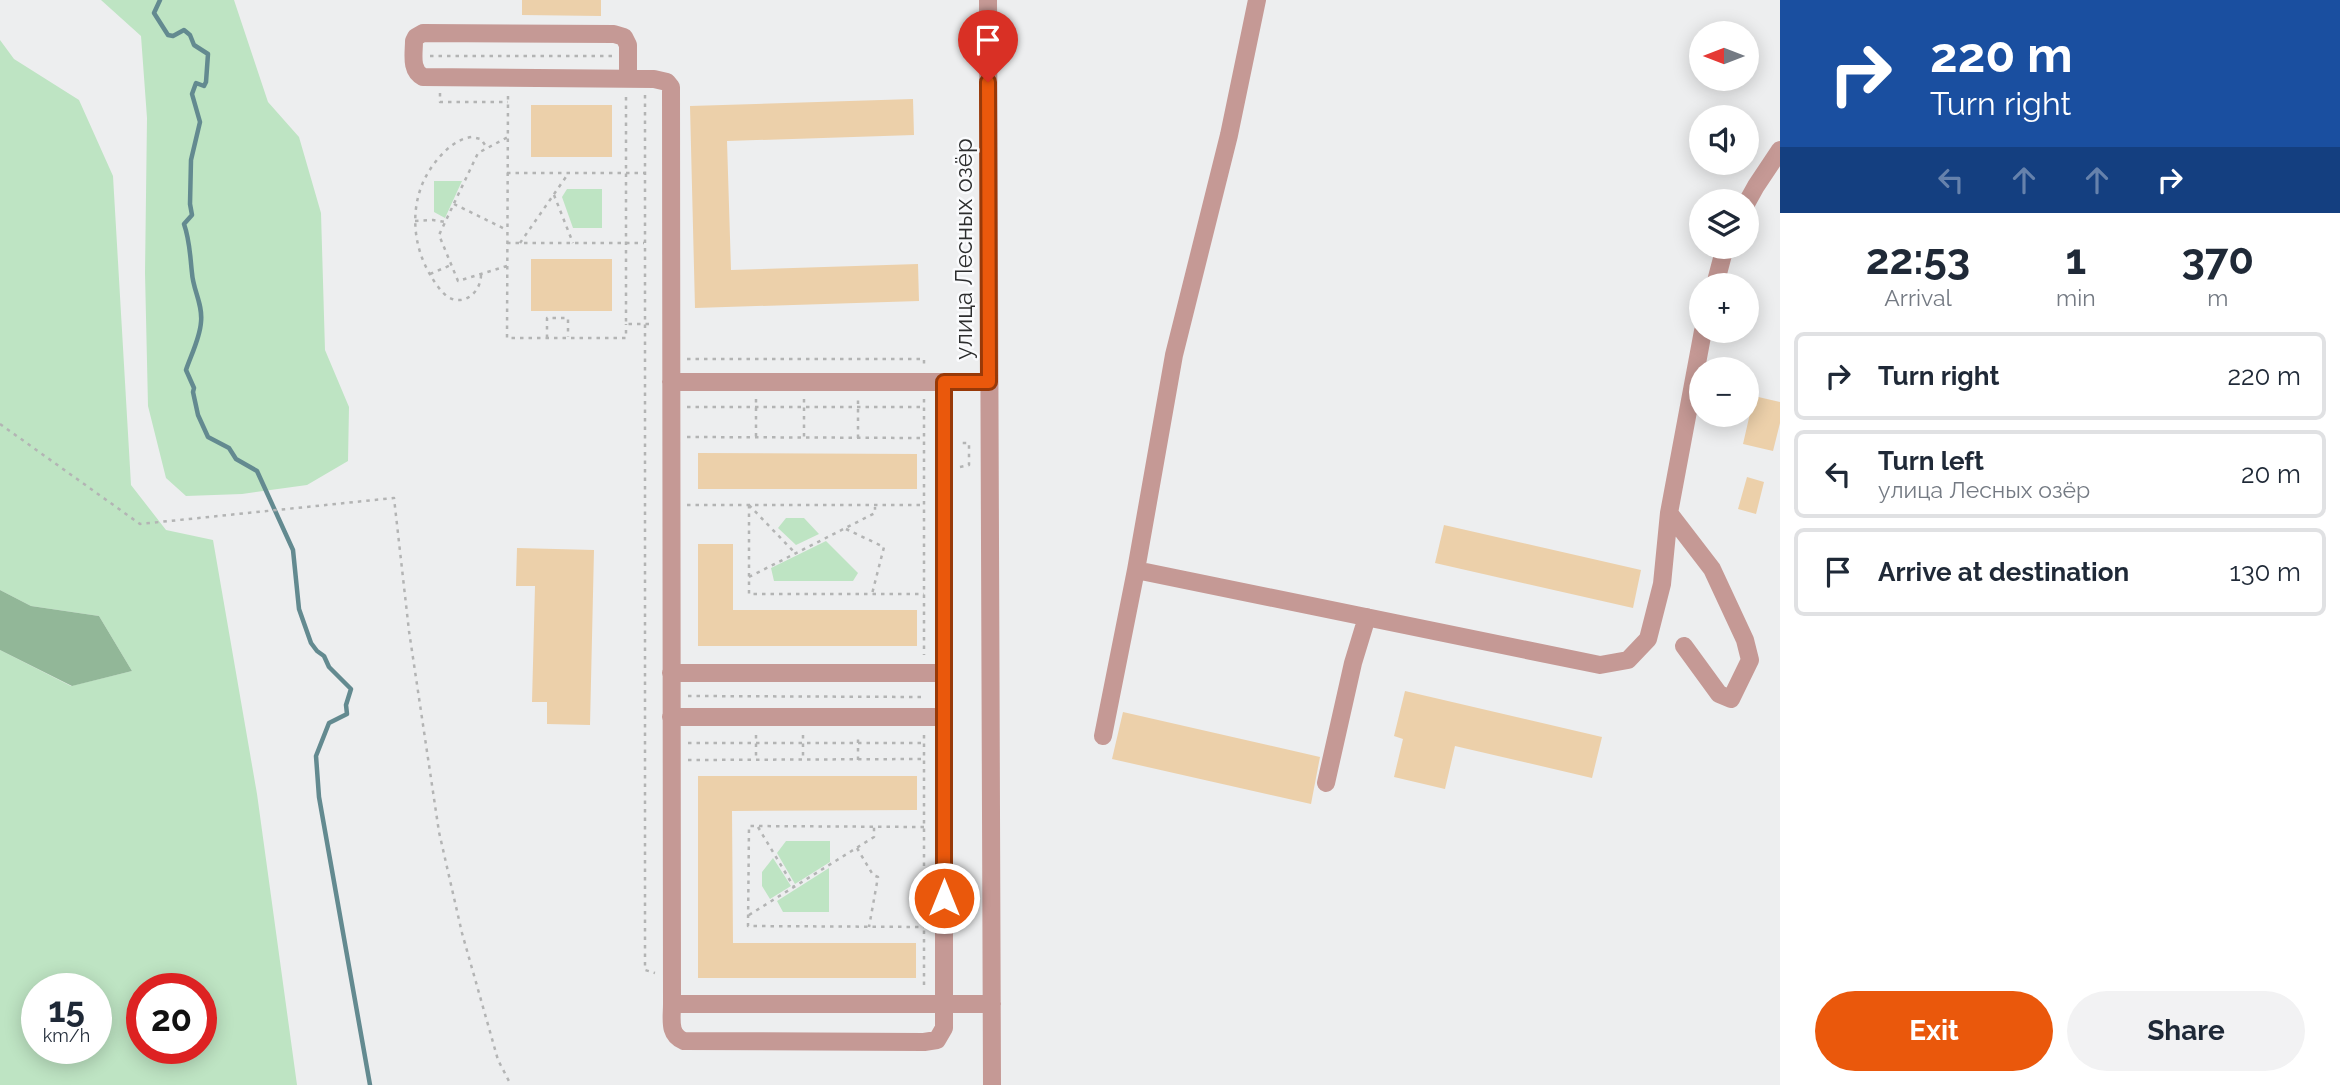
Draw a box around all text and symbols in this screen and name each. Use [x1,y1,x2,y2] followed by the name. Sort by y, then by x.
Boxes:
[958,10,1018,82] pin
[969,21,1007,59] icon: arrive
[1689,21,1759,91] north arrow
[1689,21,1759,427] map controls
[1930,26,2073,83] text: 220 m
[1815,28,1906,119] icon: right
[1930,85,2071,122] text: Turn right
[1689,105,1759,175] button: sound
[949,138,978,360] street label: улица Лесных озёр
[1932,161,1970,199] icon: left
[2005,161,2043,199] icon: ahead
[2078,161,2116,199] icon: ahead
[2151,161,2189,199] icon: right
[1689,189,1759,259] button: layers
[1866,235,1970,284] text: 22:53
[2065,235,2086,284] text: 1
[2181,235,2254,284] text: 370
[1689,273,1759,343] button: +
[1884,284,1952,311] text: Arrival
[2056,284,2096,311] text: min
[2207,284,2228,311] text: m
[1689,357,1759,427] button: −
[1819,357,1857,395] icon: right
[1878,361,1999,391] text: Turn right
[2227,361,2301,391] text: 220 m
[1878,446,1984,476] text: Turn left
[1819,455,1857,493] icon: left
[2241,459,2301,489] text: 20 m
[1878,476,2090,503] text: улица Лесных озёр
[1819,553,1857,591] icon: arrive
[1878,557,2129,587] text: Arrive at destination
[2230,557,2301,587] text: 130 m
[907,861,981,935] position arrow
[126,973,217,1064] speed limit sign: 20
[48,989,85,1030] text: 15
[1815,991,2053,1071] button: Exit
[2067,991,2305,1071] button: Share
[43,1025,90,1046] text: km/h

